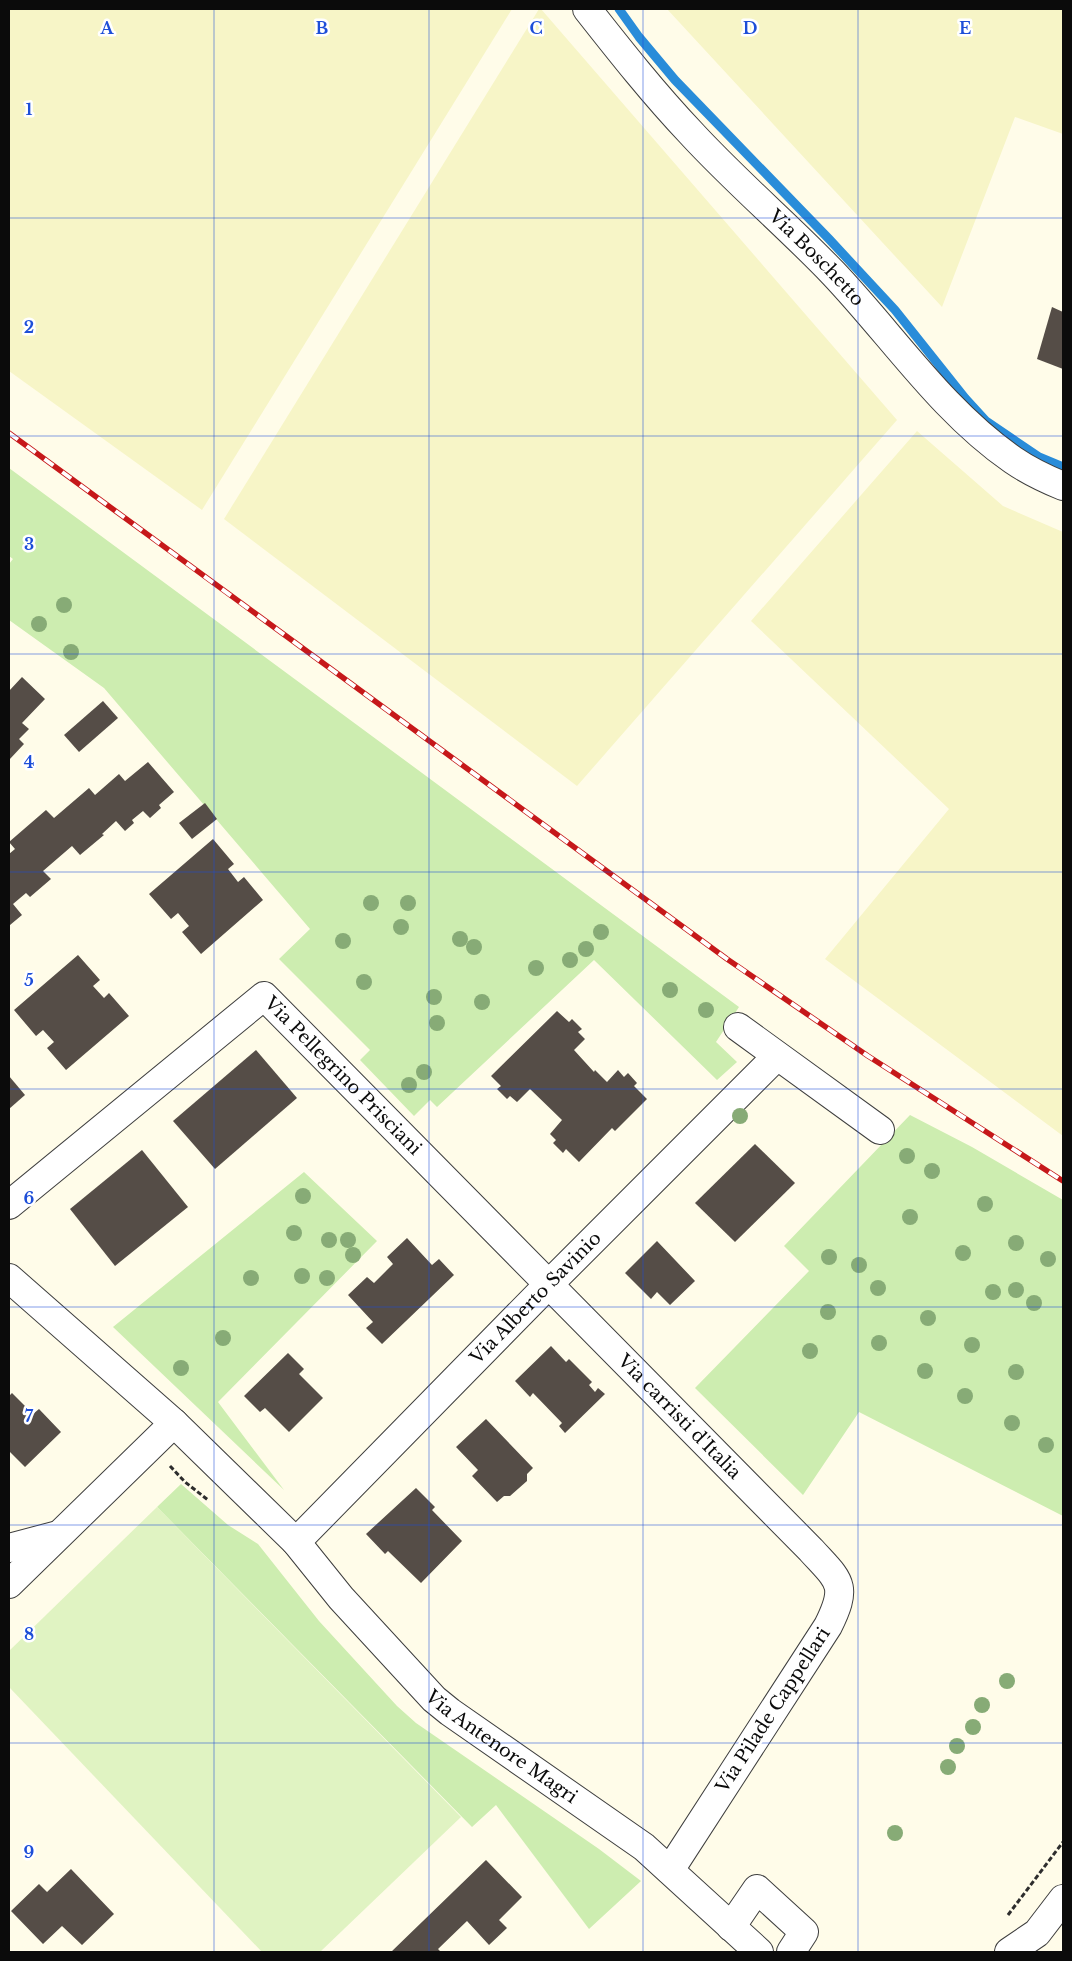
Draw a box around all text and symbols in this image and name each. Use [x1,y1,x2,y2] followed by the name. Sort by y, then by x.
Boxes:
[100,18,115,38] text: A
[316,18,329,38] text: B
[529,18,543,38] text: C
[743,18,757,38] text: D
[959,18,971,38] text: E
[26,99,33,119] text: 1
[764,204,869,311] street label: Via Boschetto
[24,317,34,337] text: 2
[24,534,34,554] text: 3
[24,752,34,772] text: 4
[24,970,34,990] text: 5
[259,991,426,1160] street label: Via Pellegrino Prisciani
[24,1188,35,1208] text: 6
[465,1227,606,1370] street label: Via Alberto Savinio
[612,1349,746,1484] street label: Via carristi d'Italia
[25,1406,34,1426] text: 7
[711,1623,835,1798] street label: Via Pilade Cappellari
[24,1624,34,1644] text: 8
[420,1685,582,1808] street label: Via Antenore Magri
[24,1842,35,1862] text: 9

